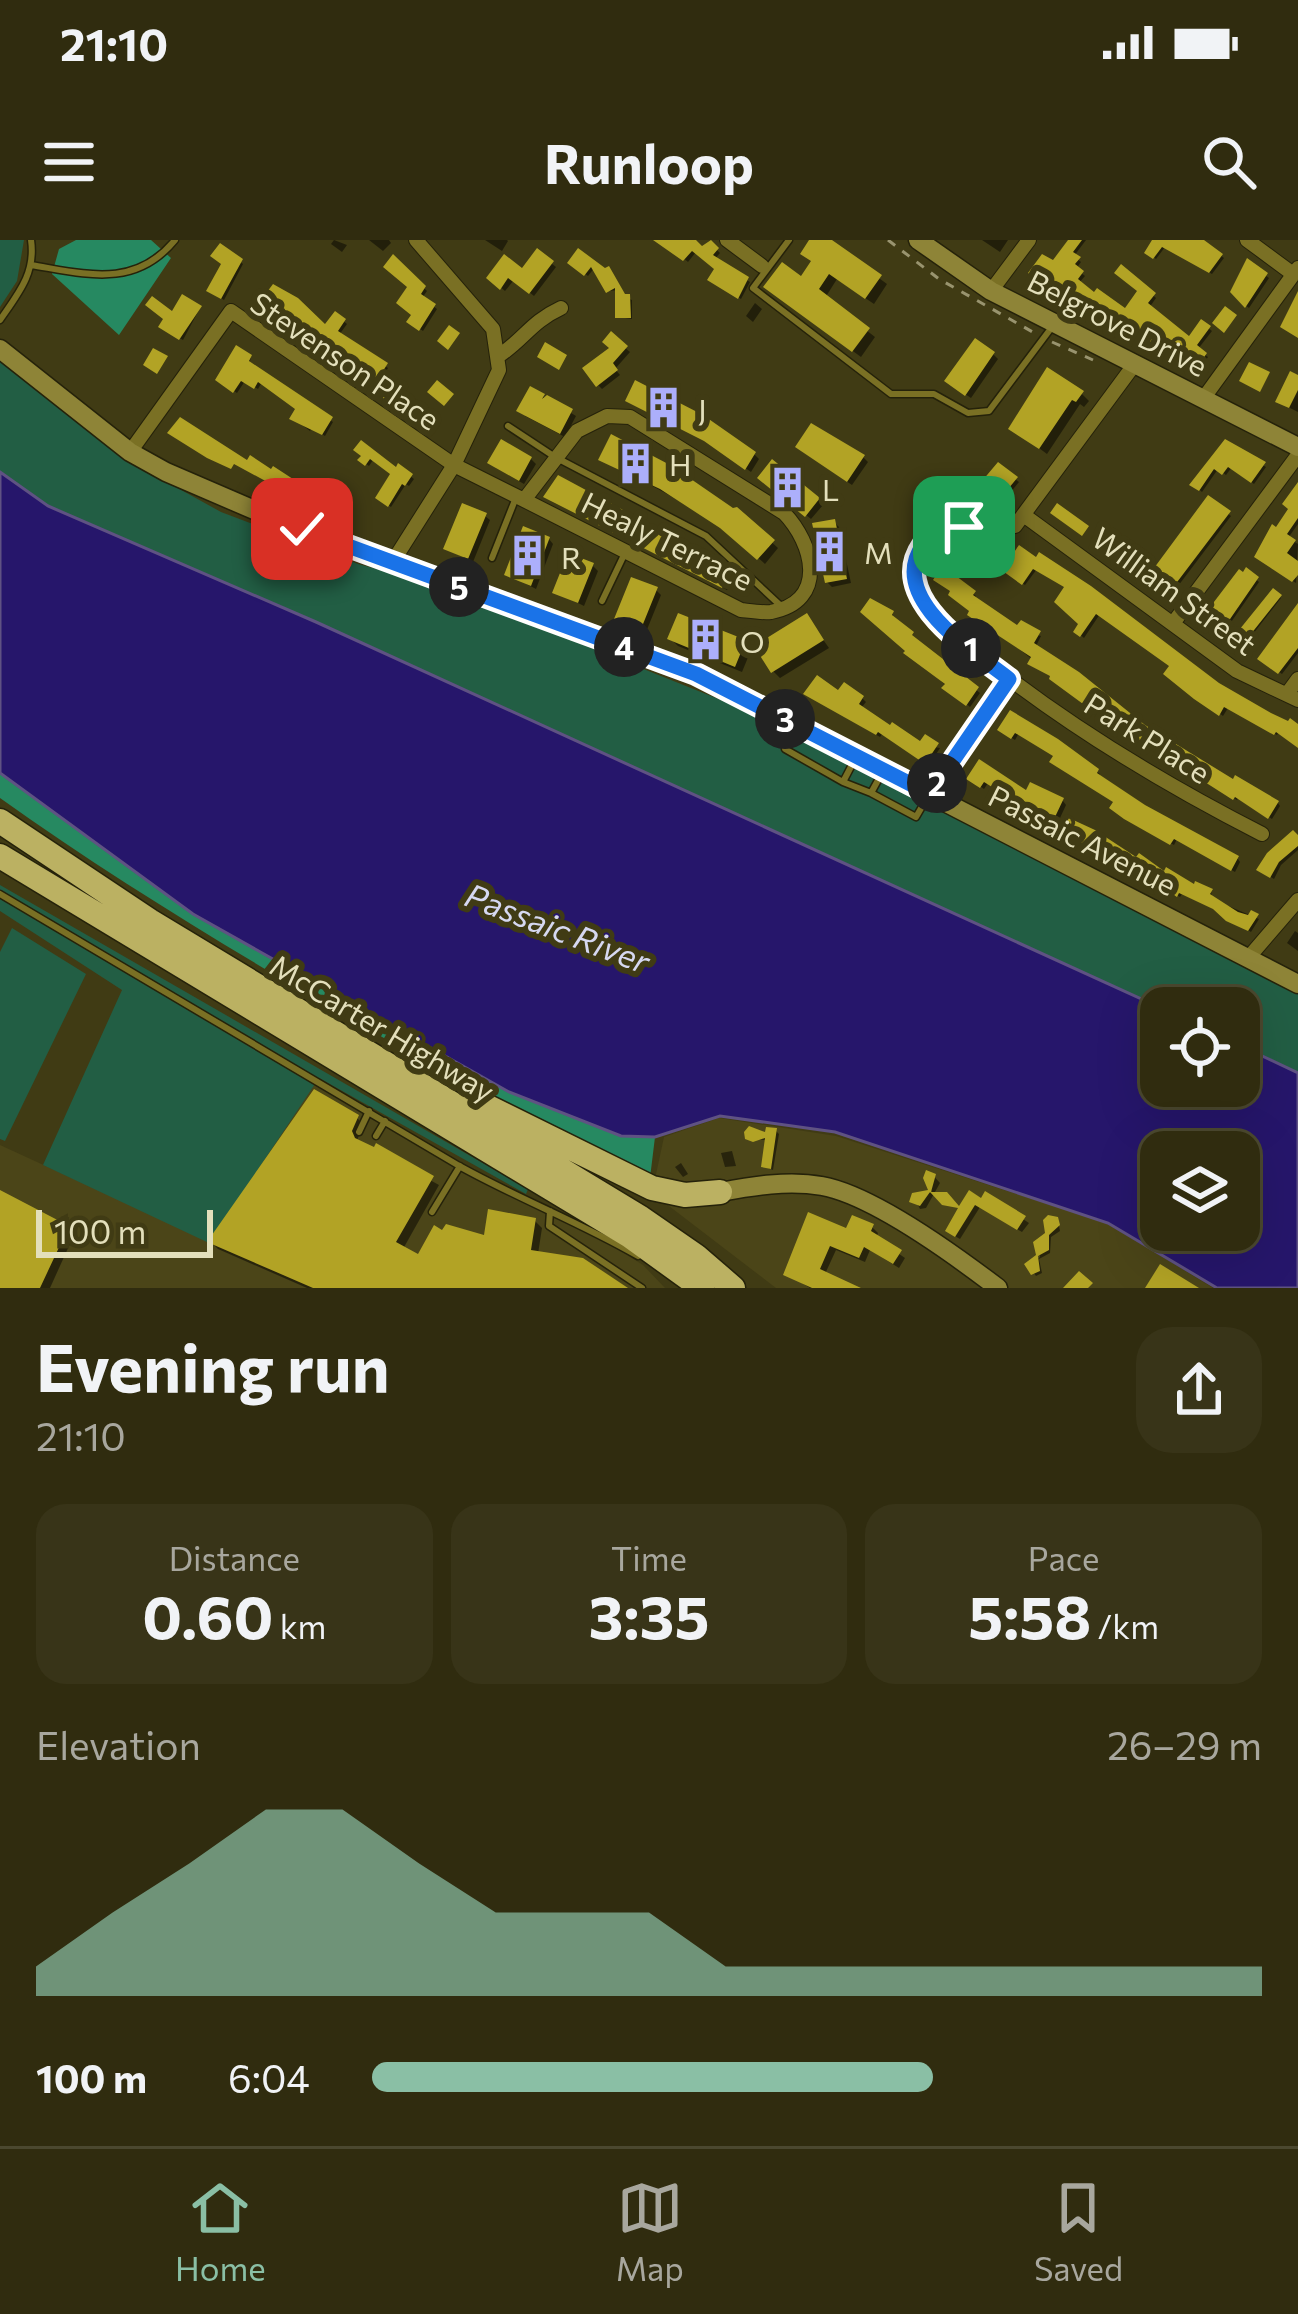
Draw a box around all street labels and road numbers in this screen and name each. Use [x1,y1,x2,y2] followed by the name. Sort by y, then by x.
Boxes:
[1022,261,1214,383] street label: Belgrove Drive
[244,283,448,437] street label: Stevenson Place
[576,483,760,597] street label: Healy Terrace
[1086,518,1264,662] street label: William Street
[1078,684,1218,790] street label: Park Place
[983,776,1183,902] street label: Passaic Avenue
[264,945,502,1109] street label: McCarter Highway

